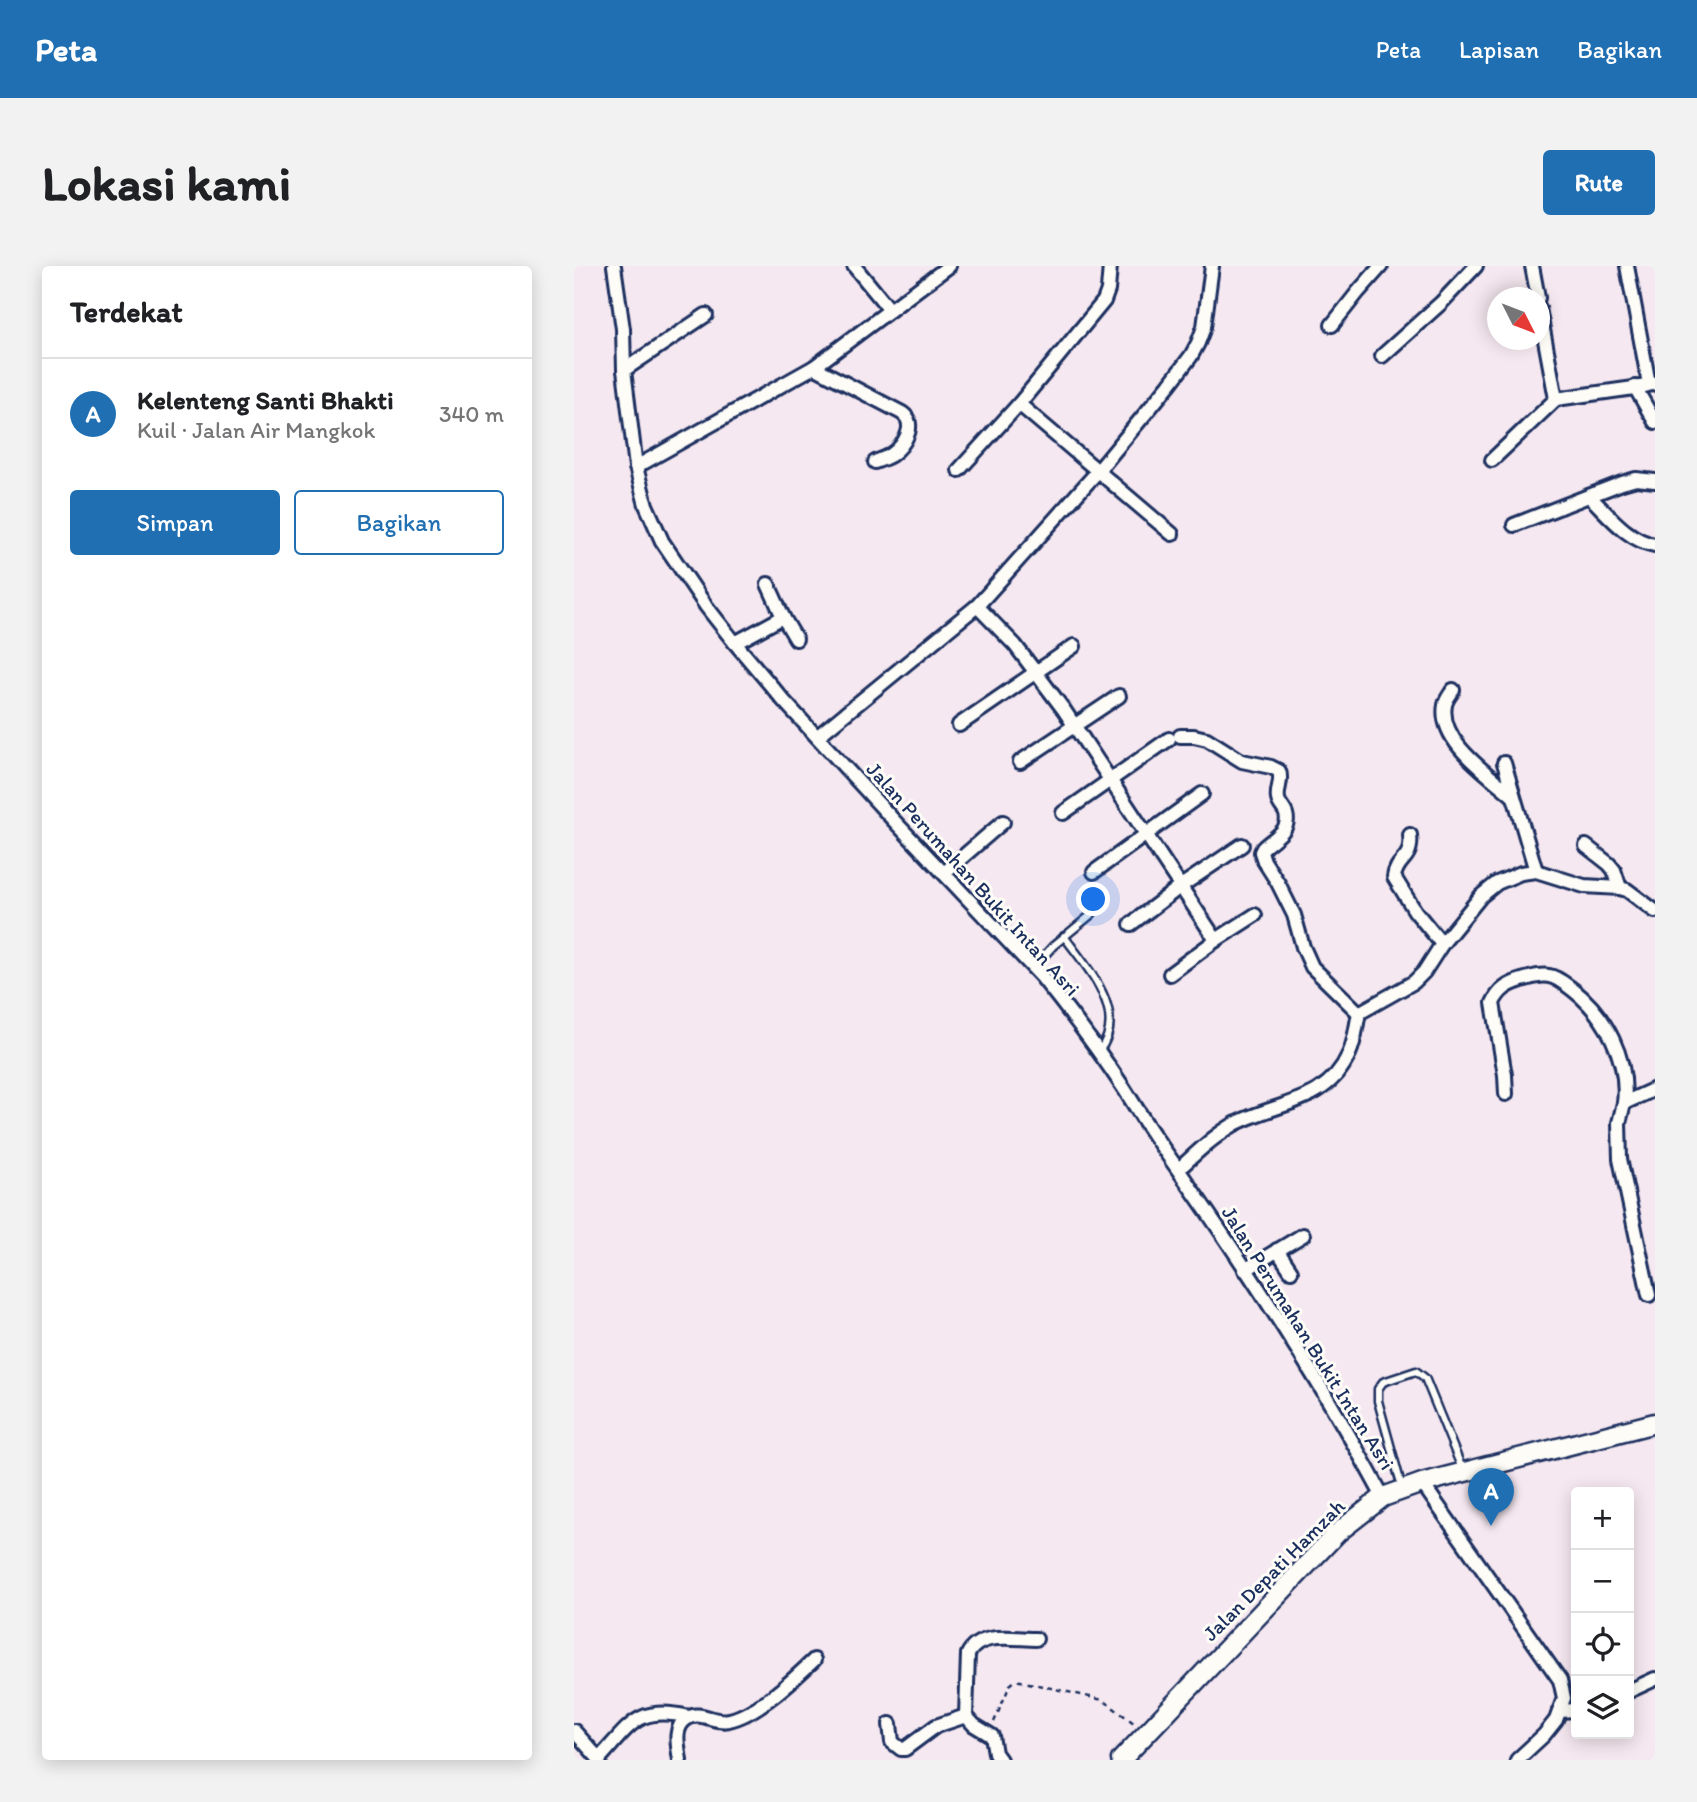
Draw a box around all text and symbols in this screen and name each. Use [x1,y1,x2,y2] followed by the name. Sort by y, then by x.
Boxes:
[35,30,97,69] text: Peta
[1376,35,1421,64] text: Peta
[1459,35,1539,64] text: Lapisan
[1577,35,1662,64] text: Bagikan
[1543,150,1655,215] button: Rute
[42,153,291,212] text: Lokasi kami
[1487,287,1550,350] north arrow
[70,293,183,330] text: Terdekat
[137,384,394,416] text: Kelenteng Santi Bhakti
[86,400,100,428] text: A
[439,400,504,428] text: 340 m
[137,416,375,444] text: Kuil · Jalan Air Mangkok
[70,490,280,555] button: Simpan
[294,490,504,555] button: Bagikan
[862,756,1085,1001] street label: Jalan Perumahan Bukit Intan Asri
[1076,882,1110,916] your location
[1217,1201,1400,1474] street label: Jalan Perumahan Bukit Intan Asri
[1468,1468,1514,1526] pin: A
[1571,1487,1634,1739] map controls
[1571,1487,1634,1550] button: +
[1197,1493,1350,1646] street label: Jalan Depati Hamzah
[1571,1550,1634,1613] button: −
[1571,1613,1634,1676] button: locate
[1571,1676,1634,1739] button: layers

